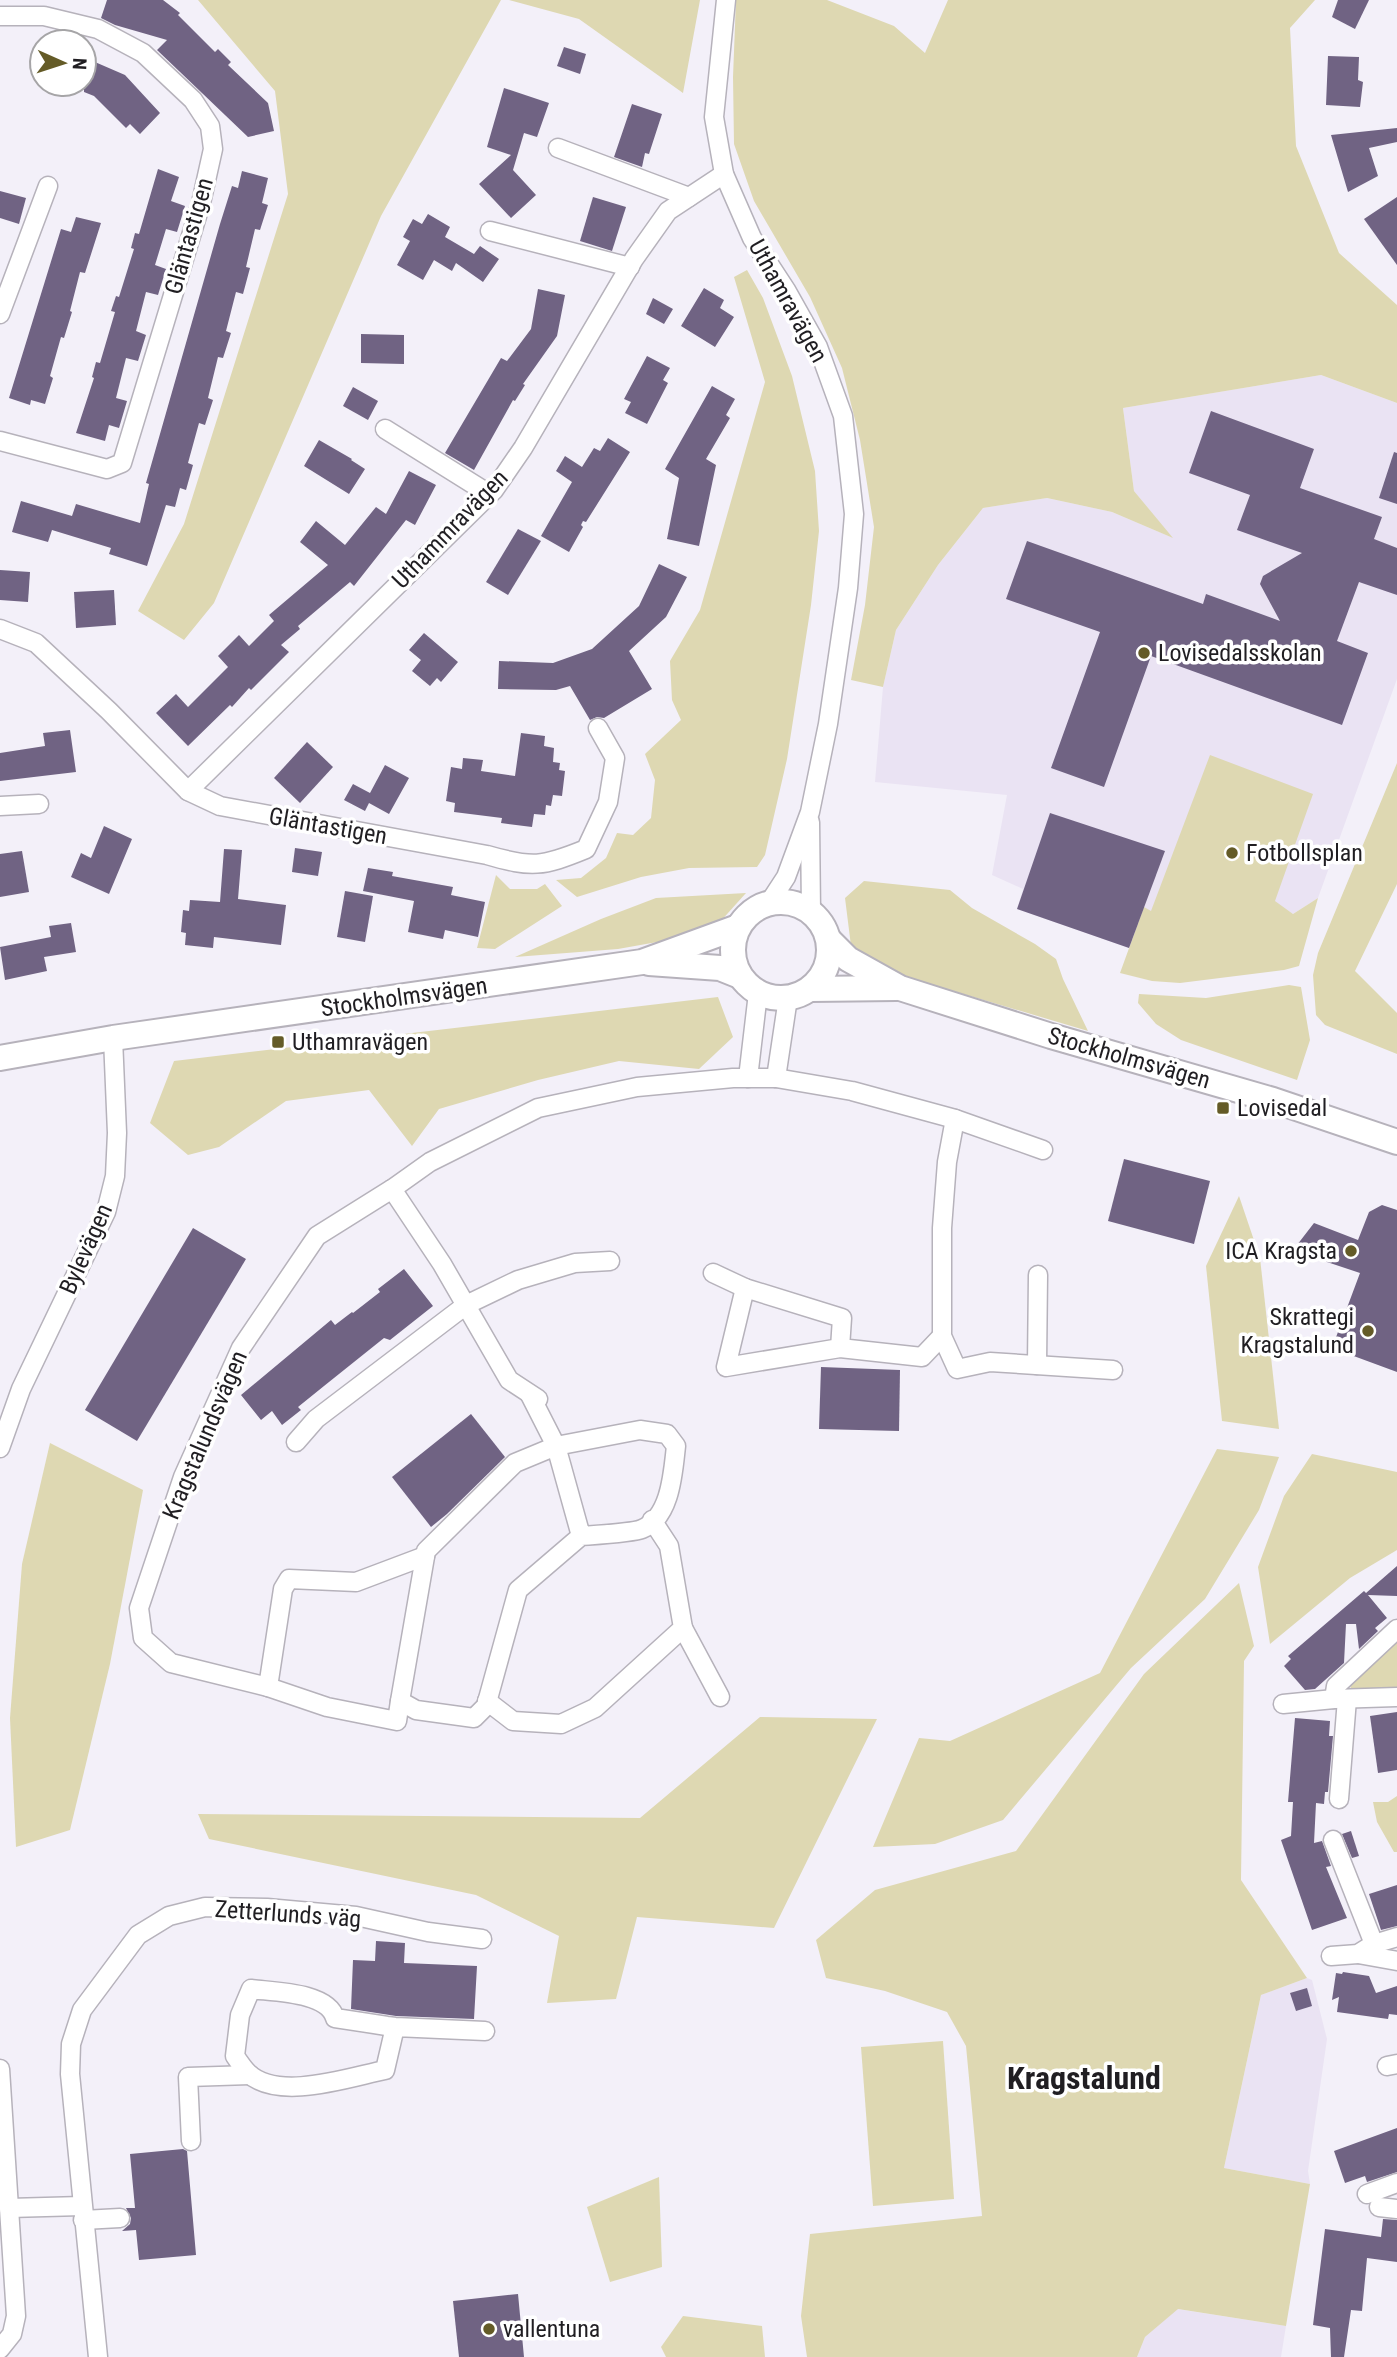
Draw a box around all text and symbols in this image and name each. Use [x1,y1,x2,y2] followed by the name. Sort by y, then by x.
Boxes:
[28,28,98,98] north arrow
[68,57,91,70] text: N
[159,175,219,297] street label: Gläntastigen
[743,235,833,367] street label: Uthamravägen
[386,464,514,594] street label: Uthammravägen
[1158,639,1322,667] place label: Lovisedalsskolan
[1136,645,1152,661] marker: Lovisedalsskolan
[267,802,389,850] street label: Gläntastigen
[1246,839,1363,867] place label: Fotbollsplan
[1224,845,1240,861] marker: Fotbollsplan
[319,971,489,1023] street label: Stockholmsvägen
[1045,1021,1213,1095] street label: Stockholmsvägen
[292,1028,428,1056] place label: Uthamravägen
[270,1034,286,1050] marker: Uthamravägen
[1237,1094,1327,1122] place label: Lovisedal
[1215,1100,1231,1116] marker: Lovisedal
[54,1199,118,1299] street label: Bylevägen
[1225,1237,1337,1265] place label: ICA Kragsta
[1343,1243,1359,1259] marker: ICA Kragsta
[1241,1303,1354,1359] place label: Skrattegi Kragstalund
[1360,1323,1376,1339] marker: Skrattegi Kragstalund
[157,1346,253,1524] street label: Kragstalundsvägen
[214,1895,362,1933] street label: Zetterlunds väg
[1007,2059,1161,2097] district label: Kragstalund
[503,2315,600,2343] place label: vallentuna
[481,2321,497,2337] marker: vallentuna

